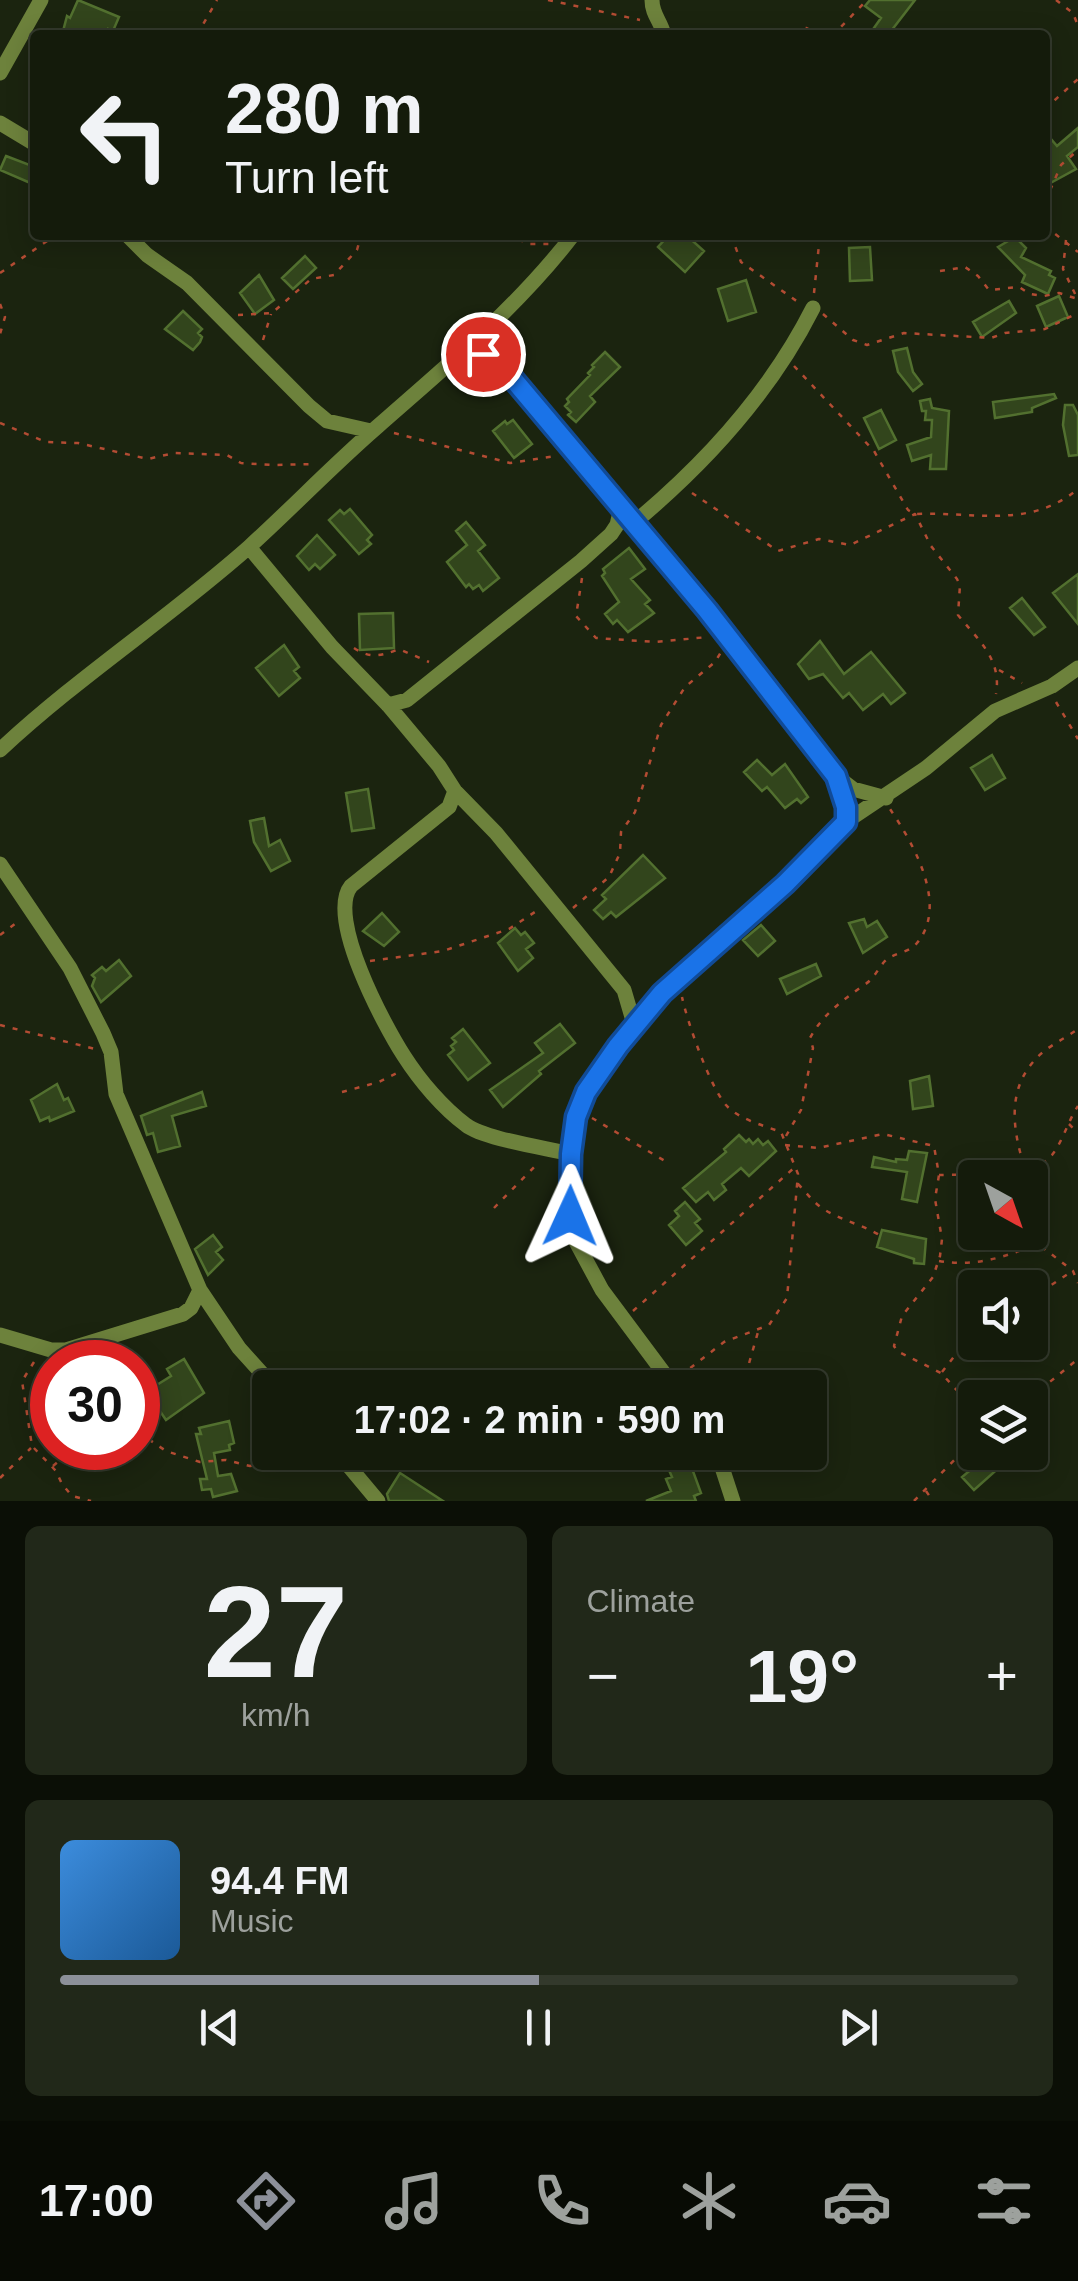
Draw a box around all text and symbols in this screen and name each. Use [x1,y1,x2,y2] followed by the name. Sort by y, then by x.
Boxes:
[60,70,190,200] icon: left
[225,70,423,148] text: 280 m
[225,152,388,203] text: Turn left
[441,312,526,397] pin
[456,327,511,382] icon: arrive
[958,1160,1048,1250] north arrow
[958,1160,1048,1470] map controls
[518,1164,622,1268] position arrow
[958,1270,1048,1360] button: sound
[30,1340,160,1470] speed limit sign: 30
[958,1380,1048,1470] button: layers
[354,1399,725,1441] text: 17:02 · 2 min · 590 m
[203,1559,348,1705] text: 27
[587,1583,695,1619] text: Climate
[746,1634,859,1718] text: 19°
[587,1645,619,1707] text: −
[986,1645,1018,1707] text: +
[241,1697,310,1733] text: km/h
[210,1860,349,1902] text: 94.4 FM
[210,1903,294,1939] text: Music
[192,2000,247,2055] icon: previous
[511,2000,566,2055] icon: pause
[831,2000,886,2055] icon: next
[231,2166,301,2236] icon: directions
[379,2166,449,2236] icon: music
[527,2166,597,2236] icon: phone
[674,2166,744,2236] icon: climate
[822,2166,892,2236] icon: car
[969,2166,1039,2236] icon: filters
[39,2175,154,2226] text: 17:00

